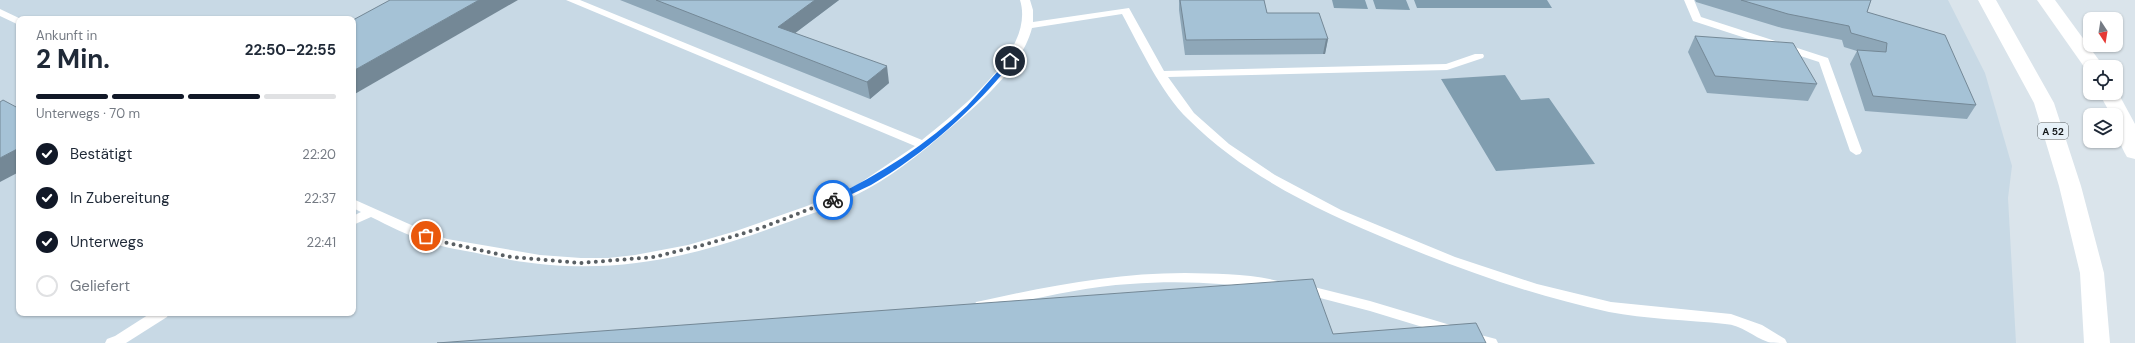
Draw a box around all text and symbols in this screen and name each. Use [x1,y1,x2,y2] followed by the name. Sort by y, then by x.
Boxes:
[2083,12,2123,52] north arrow
[2083,12,2123,148] map controls
[36,27,97,44] text: Ankunft in
[245,40,336,60] text: 22:50–22:55
[36,42,110,76] text: 2 Min.
[993,44,1027,78] pin
[999,50,1021,72] icon: home
[2083,60,2123,100] button: locate
[36,105,140,122] text: Unterwegs · 70 m
[2083,108,2123,148] button: layers
[2038,123,2068,139] road number: A 52
[36,143,58,165] icon: check
[70,144,132,164] text: Bestätigt
[302,146,336,163] text: 22:20
[813,180,853,220] courier
[36,187,58,209] icon: check
[70,188,170,208] text: In Zubereitung
[822,189,844,211] icon: bike
[304,190,336,207] text: 22:37
[409,219,443,253] pin
[415,225,437,247] icon: bag
[36,231,58,253] icon: check
[70,232,144,252] text: Unterwegs
[306,234,336,251] text: 22:41
[70,276,130,296] text: Geliefert

